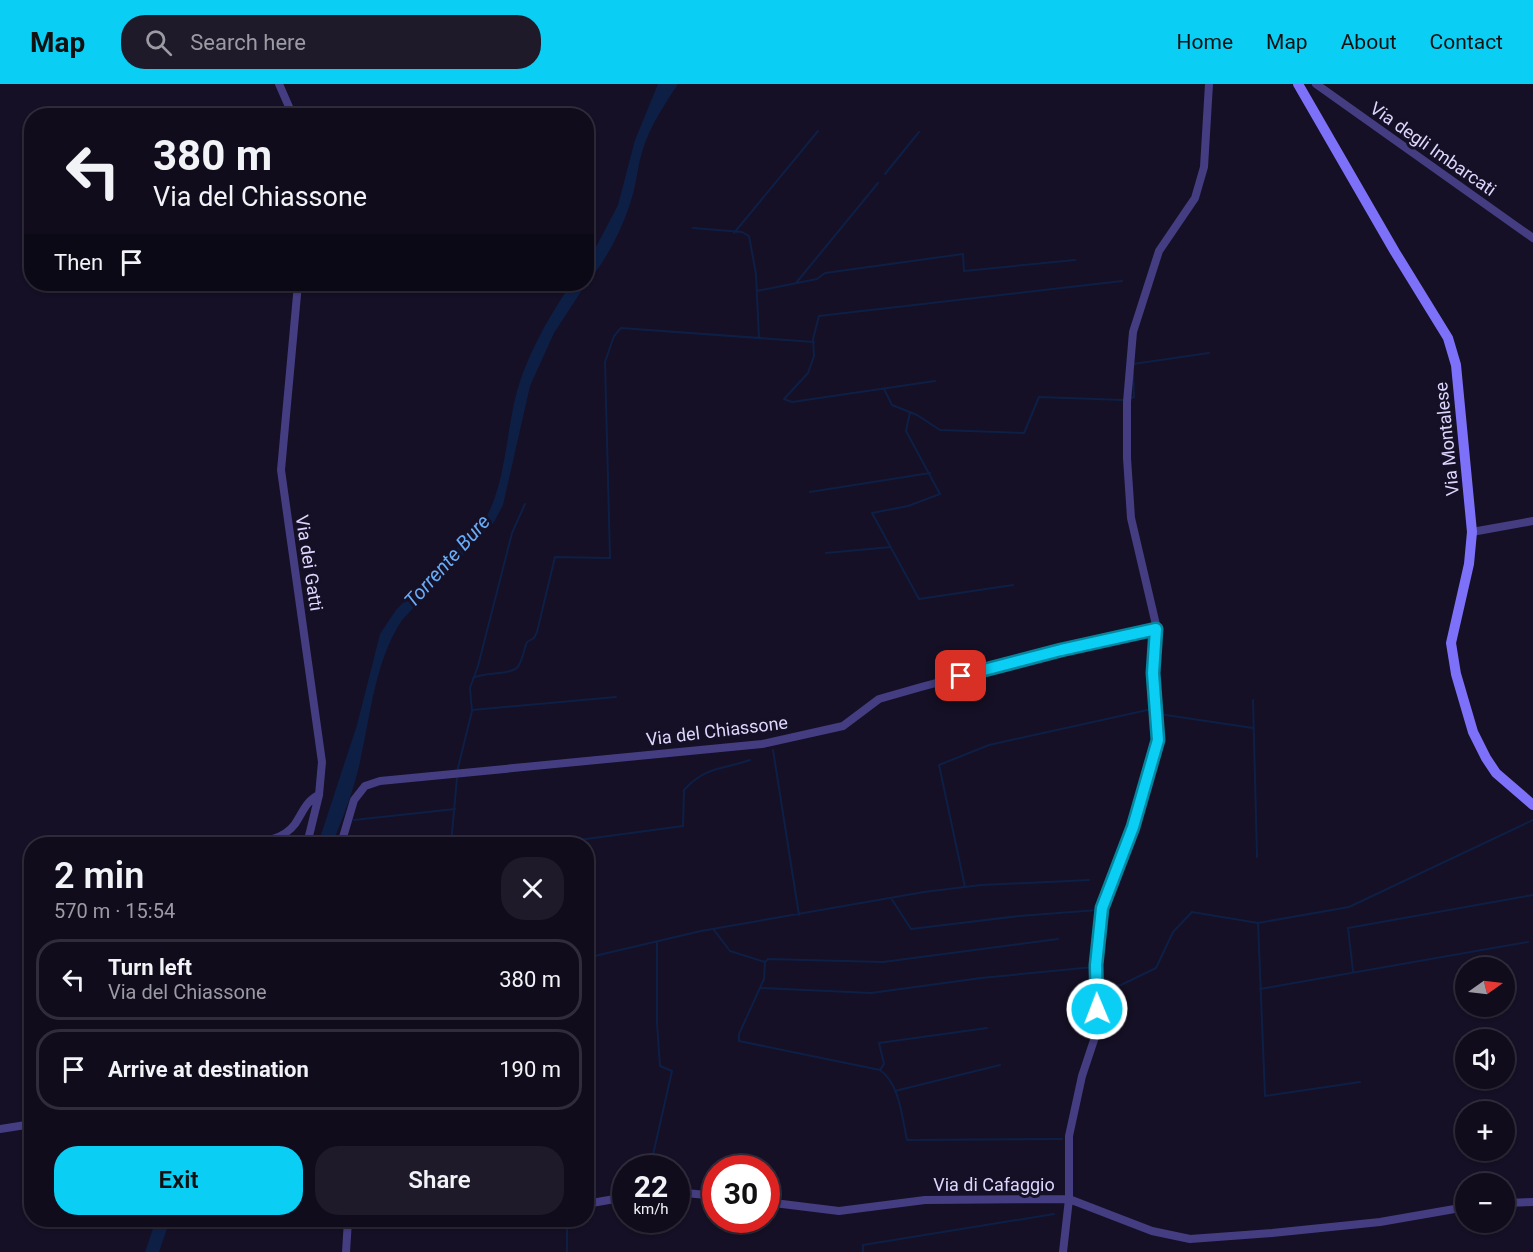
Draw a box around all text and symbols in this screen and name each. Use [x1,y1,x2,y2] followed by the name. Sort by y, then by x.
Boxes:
[121,15,541,69] search box
[30,26,85,59] text: Map
[142,26,175,59] icon: search
[190,30,306,55] text: Search here
[1177,30,1233,54] text: Home
[1266,30,1308,54] text: Map
[1341,30,1397,54] text: About
[1430,30,1503,54] text: Contact
[1366,97,1500,200] street label: Via degli Imbarcati
[153,131,272,180] text: 380 m
[54,132,132,210] icon: left
[153,181,367,213] text: Via del Chiassone
[115,246,148,279] icon: arrive
[54,250,103,275] text: Then
[1430,381,1463,497] street label: Via Montalese
[399,510,495,612] water label: Torrente Bure
[292,513,327,612] street label: Via dei Gatti
[935,650,986,701] pin
[944,659,977,692] icon: arrive
[645,711,789,750] street label: Via del Chiassone
[54,855,144,897] text: 2 min
[501,857,564,920] button: close
[54,899,175,923] text: 570 m · 15:54
[108,955,192,980] text: Turn left
[1455,957,1515,1017] north arrow
[1455,957,1515,1233] map controls
[57,963,90,996] icon: left
[499,967,561,992] text: 380 m
[1065,977,1129,1041] position arrow
[108,980,267,1004] text: Via del Chiassone
[1455,1029,1515,1089] button: sound
[57,1053,90,1086] icon: arrive
[108,1057,309,1082] text: Arrive at destination
[499,1057,561,1082] text: 190 m
[1455,1101,1515,1161] button: +
[54,1146,303,1215] button: Exit
[315,1146,564,1215] button: Share
[702,1155,780,1233] speed limit sign: 30
[634,1169,668,1204] text: 22
[1455,1173,1515,1233] button: −
[933,1174,1055,1195] street label: Via di Cafaggio
[633,1200,669,1218] text: km/h

